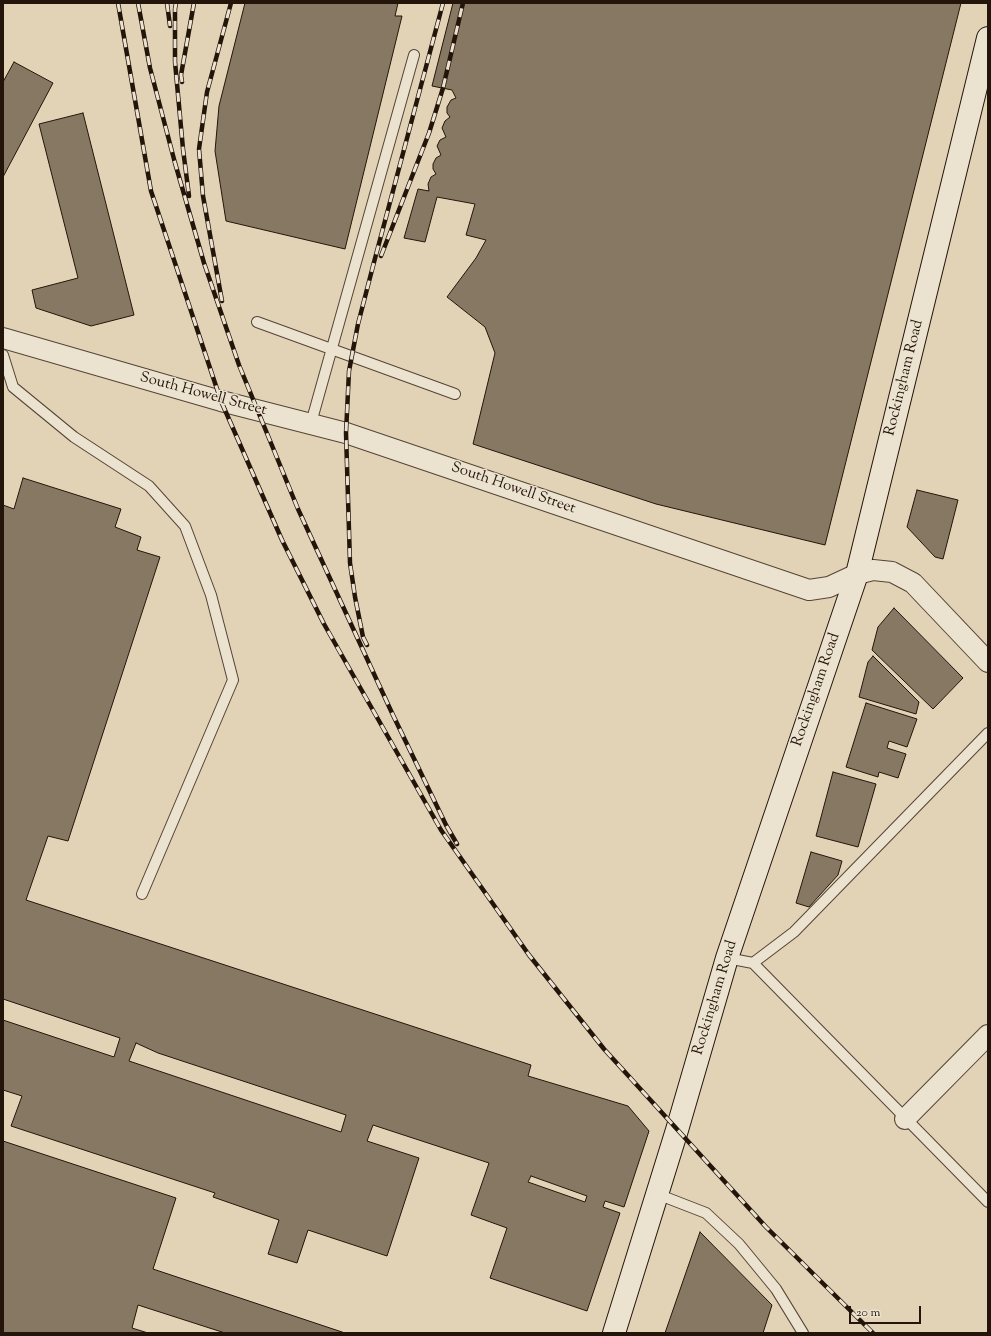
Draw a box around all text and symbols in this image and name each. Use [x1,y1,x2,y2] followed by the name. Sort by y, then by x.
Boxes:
[882,318,928,438] street label: Rockingham Road
[138,369,268,421] street label: South Howell Street
[448,459,578,519] street label: South Howell Street
[789,631,845,749] street label: Rockingham Road
[690,939,742,1057] street label: Rockingham Road
[851,1298,923,1324] scale bar
[856,1304,880,1322] text: 20 m

